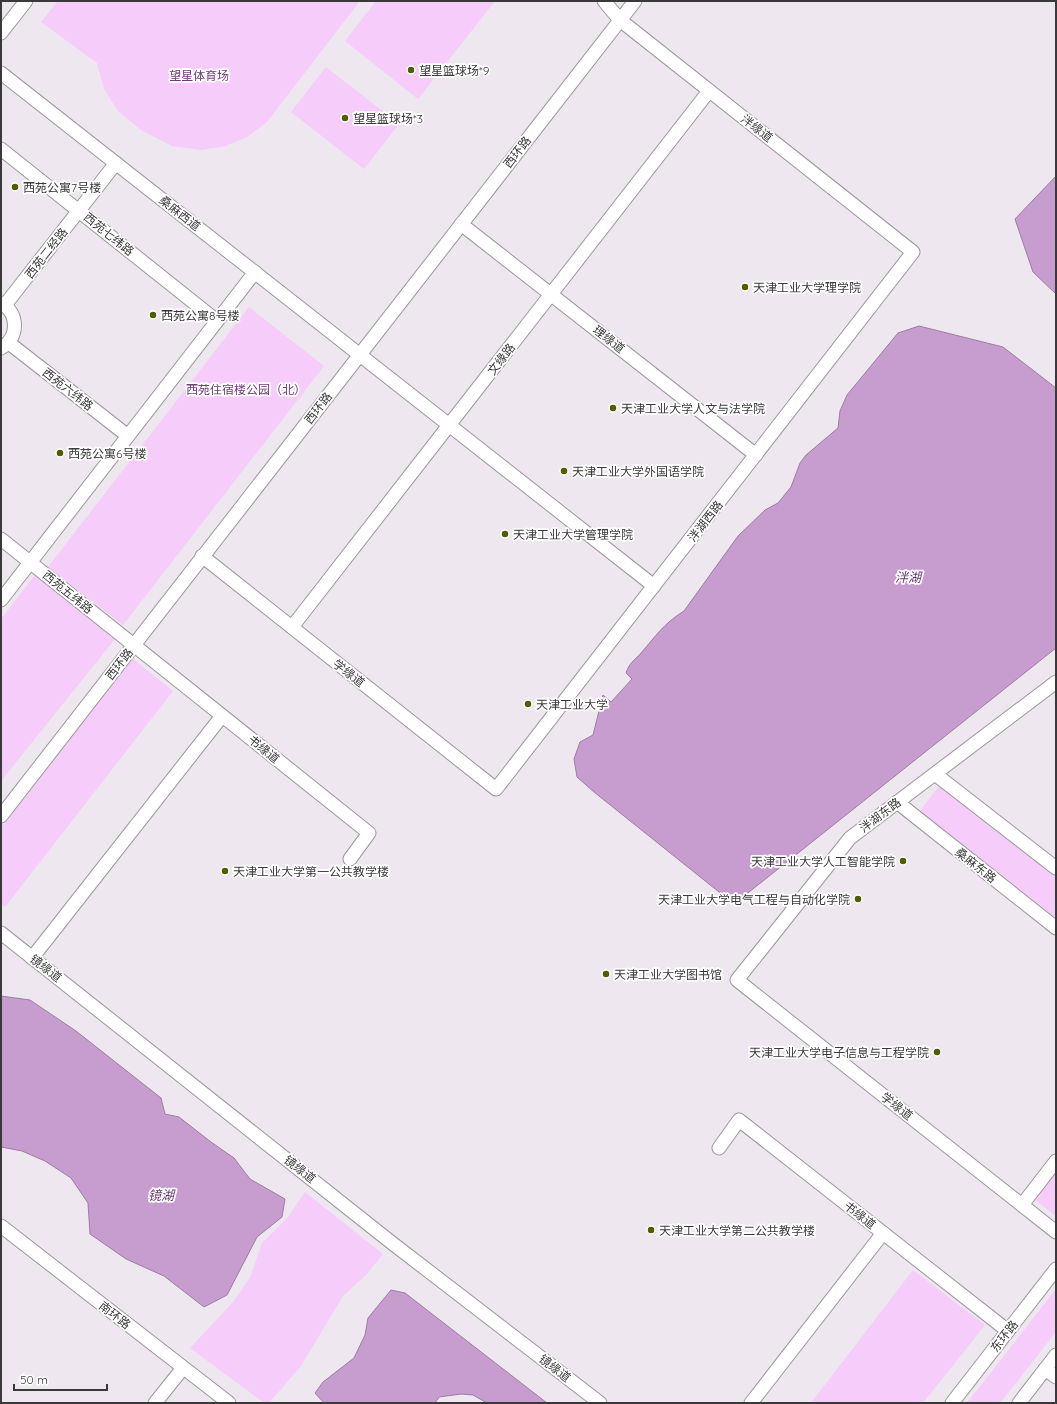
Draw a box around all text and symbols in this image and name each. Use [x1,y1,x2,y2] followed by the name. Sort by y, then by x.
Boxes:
[419,63,490,78] place label: 望星篮球场*9
[406,65,416,75] marker: 望星篮球场*9
[169,68,229,83] park label: 望星体育场
[353,111,423,126] place label: 望星篮球场*3
[738,111,776,145] street label: 泮缘道
[340,113,350,123] marker: 望星篮球场*3
[500,133,534,171] street label: 西环路
[23,180,101,195] place label: 西苑公寓7号楼
[10,182,20,192] marker: 西苑公寓7号楼
[156,192,204,234] street label: 桑麻西道
[81,209,137,259] street label: 西苑七纬路
[22,225,70,281] street label: 西苑二经路
[753,280,861,295] place label: 天津工业大学理学院
[740,282,750,292] marker: 天津工业大学理学院
[161,308,239,323] place label: 西苑公寓8号楼
[148,310,158,320] marker: 西苑公寓8号楼
[590,322,628,356] street label: 理缘道
[484,340,518,378] street label: 文缘路
[40,365,96,413] street label: 西苑六纬路
[186,382,306,397] park label: 西苑住宿楼公园（北）
[301,389,335,427] street label: 西环路
[621,401,765,416] place label: 天津工业大学人文与法学院
[608,403,618,413] marker: 天津工业大学人文与法学院
[68,446,146,461] place label: 西苑公寓6号楼
[55,448,65,458] marker: 西苑公寓6号楼
[572,464,704,479] place label: 天津工业大学外国语学院
[559,466,569,476] marker: 天津工业大学外国语学院
[684,497,726,545] street label: 泮湖西路
[513,527,633,542] place label: 天津工业大学管理学院
[500,529,510,539] marker: 天津工业大学管理学院
[40,567,96,617] street label: 西苑五纬路
[895,569,923,585] water label: 泮湖
[102,645,136,683] street label: 西环路
[330,656,368,690] street label: 学缘道
[536,697,608,712] place label: 天津工业大学
[523,699,533,709] marker: 天津工业大学
[245,732,283,766] street label: 书缘道
[856,795,904,835] street label: 泮湖东路
[952,844,1000,886] street label: 桑麻东路
[751,854,895,869] place label: 天津工业大学人工智能学院
[898,856,908,866] marker: 天津工业大学人工智能学院
[233,864,389,879] place label: 天津工业大学第一公共教学楼
[220,866,230,876] marker: 天津工业大学第一公共教学楼
[658,892,850,907] place label: 天津工业大学电气工程与自动化学院
[853,894,863,904] marker: 天津工业大学电气工程与自动化学院
[27,951,65,985] street label: 镜缘道
[614,967,722,982] place label: 天津工业大学图书馆
[601,969,611,979] marker: 天津工业大学图书馆
[749,1045,929,1060] place label: 天津工业大学电子信息与工程学院
[932,1047,942,1057] marker: 天津工业大学电子信息与工程学院
[878,1089,916,1123] street label: 学缘道
[281,1152,319,1186] street label: 镜缘道
[148,1187,176,1203] water label: 镜湖
[841,1198,879,1232] street label: 书缘道
[659,1223,815,1238] place label: 天津工业大学第二公共教学楼
[646,1225,656,1235] marker: 天津工业大学第二公共教学楼
[96,1298,134,1332] street label: 南环路
[987,1317,1021,1355] street label: 东环路
[536,1351,574,1385] street label: 镜缘道
[14,1366,107,1392] scale bar
[20,1372,48,1387] text: 50 m

